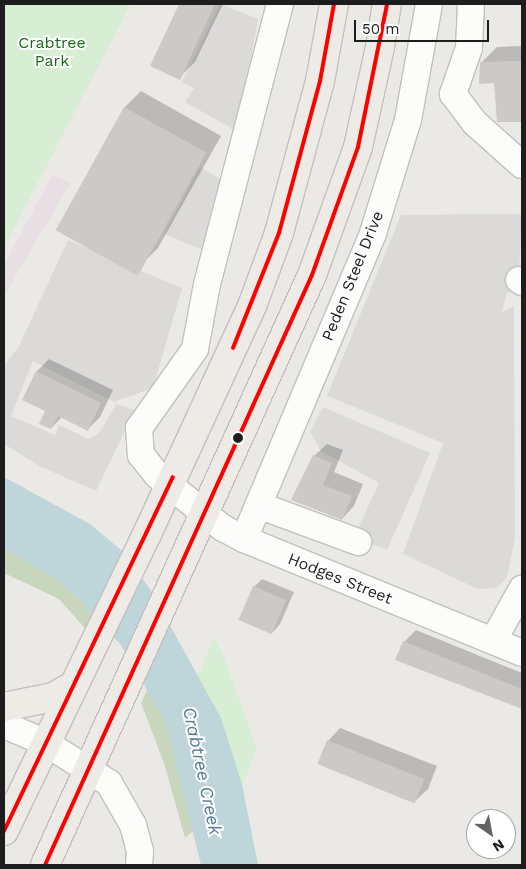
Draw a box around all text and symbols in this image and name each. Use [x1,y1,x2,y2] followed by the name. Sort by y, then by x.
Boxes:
[356,10,491,42] scale bar
[362,20,399,38] text: 50 m
[18,33,86,71] park label: Crabtree Park
[318,208,388,344] street label: Peden Steel Drive
[233,433,243,443] unlabelled marker
[285,549,395,609] street label: Hodges Street
[178,705,226,837] water label: Crabtree Creek
[466,809,516,859] north arrow
[490,836,507,855] text: N

